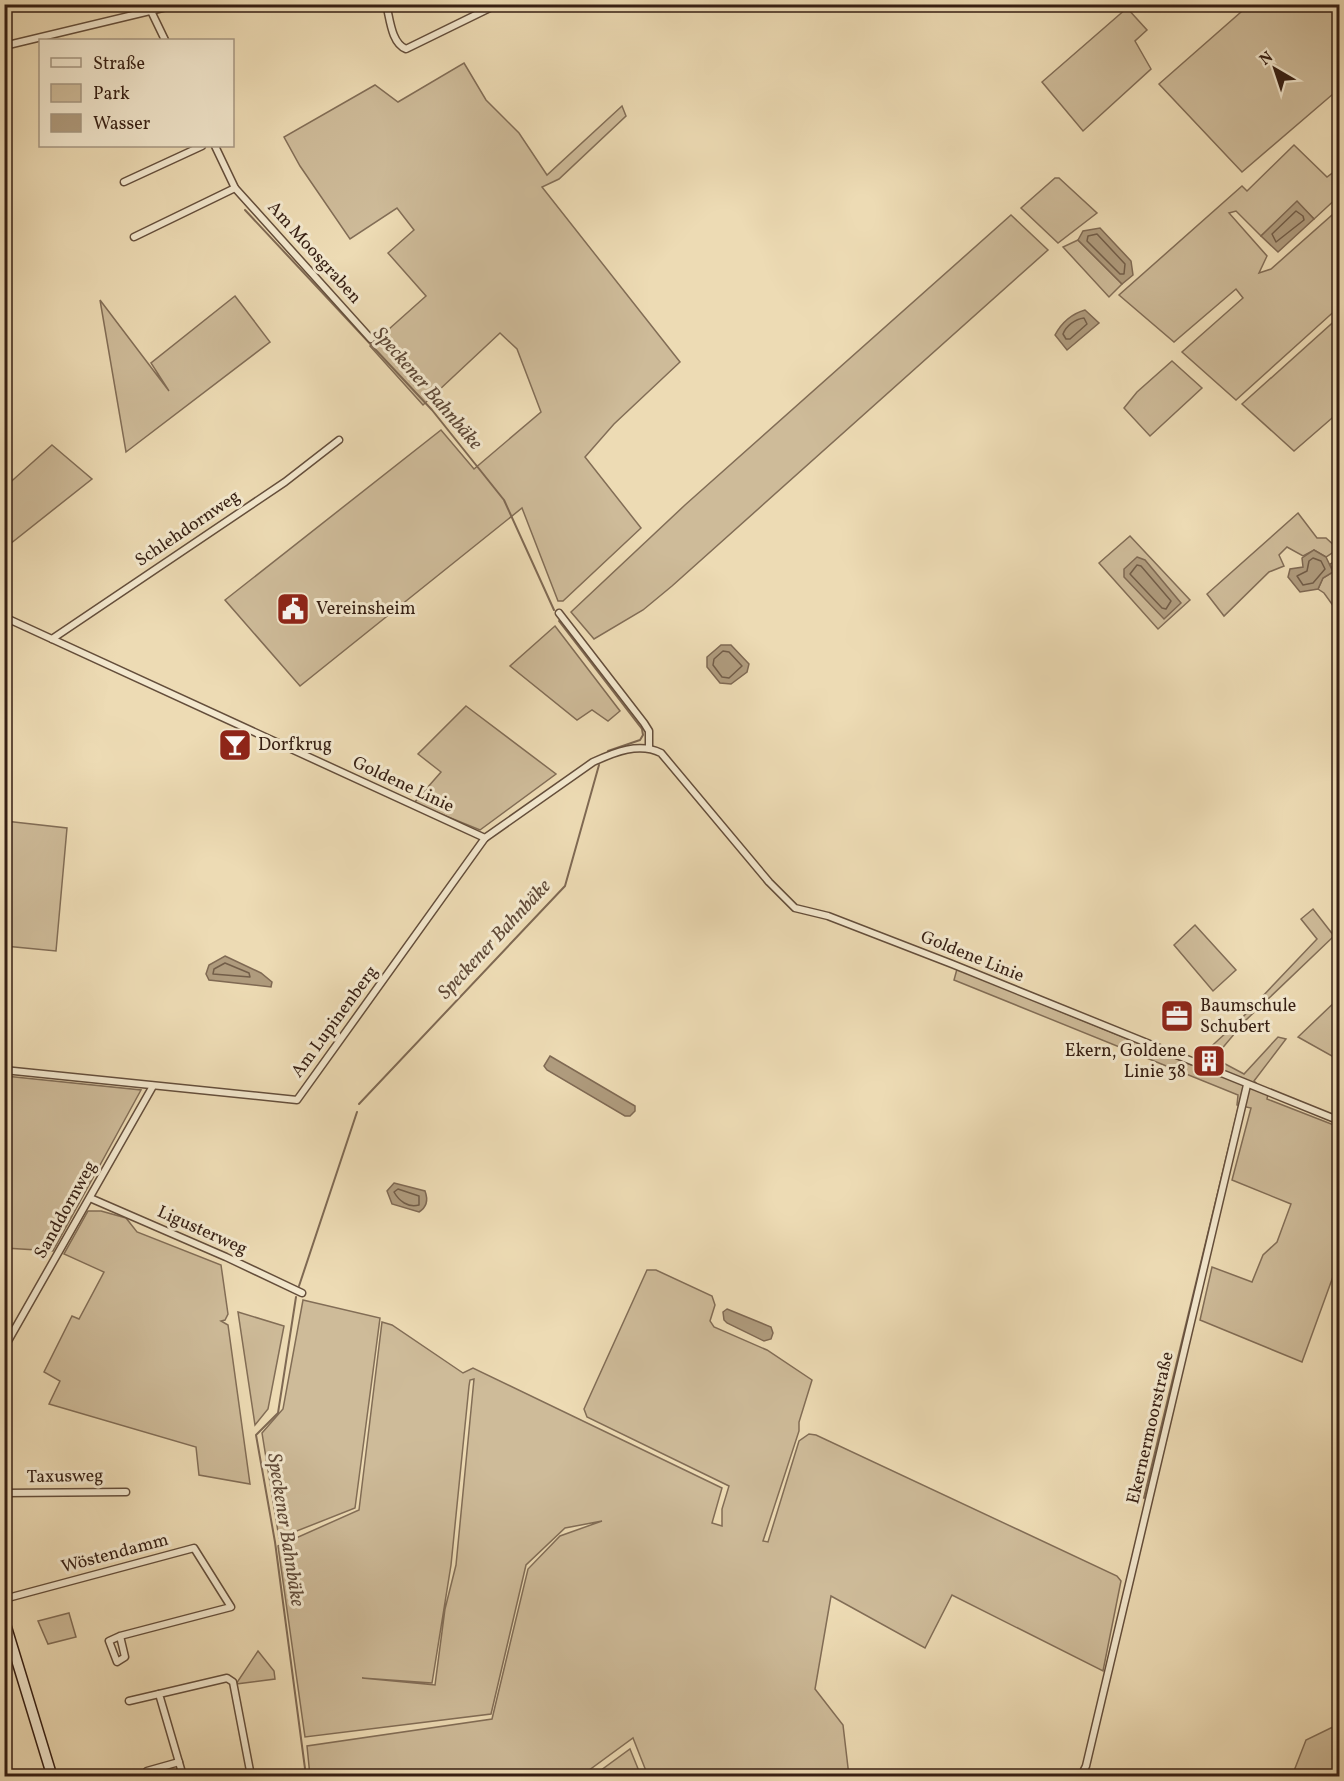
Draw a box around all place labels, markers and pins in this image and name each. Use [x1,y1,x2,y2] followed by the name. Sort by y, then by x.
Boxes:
[275,591,311,627] public building icon: Vereinsheim
[316,597,416,622] place label: Vereinsheim
[217,727,253,763] bar icon: Dorfkrug
[258,733,332,758] place label: Dorfkrug
[1200,994,1296,1040] place label: Baumschule Schubert
[1159,998,1195,1034] office icon: Baumschule Schubert
[1065,1039,1186,1085] place label: Ekern, Goldene Linie 38
[1191,1043,1227,1079] building icon: Ekern, Goldene Linie 38

